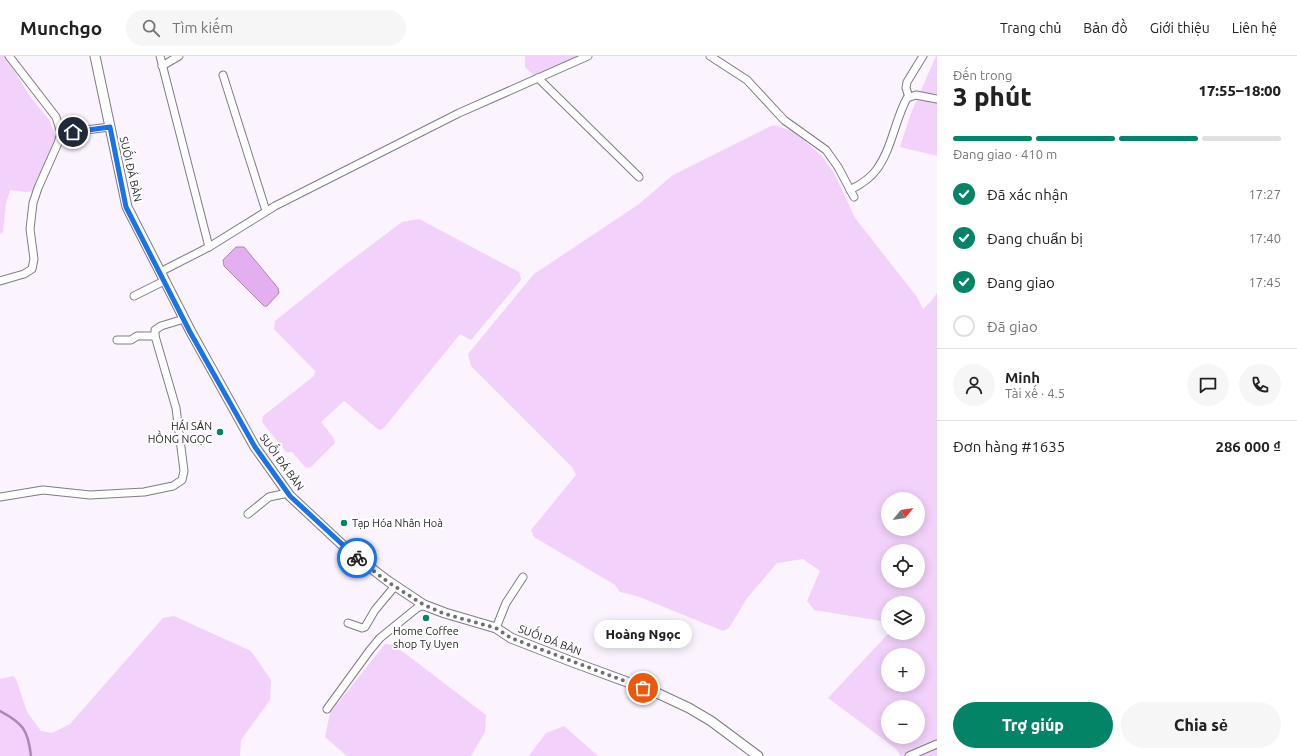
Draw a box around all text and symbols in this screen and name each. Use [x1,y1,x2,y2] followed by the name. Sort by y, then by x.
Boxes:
[126,10,406,46] search box
[20,17,102,39] text: Munchgo
[140,17,162,39] icon: search
[172,19,233,36] text: Tìm kiếm
[1000,20,1061,36] text: Trang chủ
[1083,20,1128,36] text: Bản đồ
[1150,20,1210,36] text: Giới thiệu
[1232,20,1277,36] text: Liên hệ
[953,68,1012,82] text: Đến trong
[953,82,1032,111] text: 3 phút
[1198,82,1281,99] text: 17:55–18:00
[56,115,90,149] pin
[62,121,84,143] icon: home
[118,134,148,203] street label: SUỐI ĐÁ BÀN
[953,147,1057,161] text: Đang giao · 410 m
[953,183,975,205] icon: check
[987,186,1068,203] text: Đã xác nhận
[1248,187,1281,201] text: 17:27
[953,227,975,249] icon: check
[987,230,1083,247] text: Đang chuẩn bị
[1248,231,1281,245] text: 17:40
[953,271,975,293] icon: check
[987,274,1055,291] text: Đang giao
[1248,275,1281,289] text: 17:45
[987,318,1038,335] text: Đã giao
[953,364,995,406] button: person
[1187,364,1229,406] button: chat
[1239,364,1281,406] button: phone
[1005,369,1040,386] text: Minh
[1005,386,1065,400] text: Tài xế · 4.5
[148,419,212,446] place label: HÁI SẢN HỒNG NGỌC
[215,427,225,437] marker: HÁI SẢN HỒNG NGỌC
[258,430,309,492] street label: SUỐI ĐÁ BÀN
[953,438,1065,455] text: Đơn hàng #1635
[1215,438,1281,455] text: 286 000 ₫
[881,492,925,536] north arrow
[881,492,925,744] map controls
[352,517,443,530] place label: Tạp Hóa Nhân Hoà
[339,518,349,528] marker: Tạp Hóa Nhân Hoà
[337,538,377,578] courier
[881,544,925,588] button: locate
[346,547,368,569] icon: bike
[881,596,925,640] button: layers
[421,613,431,623] marker: Home Coffee shop Ty Uyen
[517,619,584,658] street label: SUỐI ĐÁ BÀN
[594,620,692,648] callout: Hoàng Ngọc
[393,625,459,650] place label: Home Coffee shop Ty Uyen
[605,627,681,641] text: Hoàng Ngọc
[881,648,925,692] button: +
[626,671,660,705] pin
[632,677,654,699] icon: bag
[881,700,925,744] button: −
[953,702,1113,748] button: Trợ giúp
[1121,702,1281,748] button: Chia sẻ

